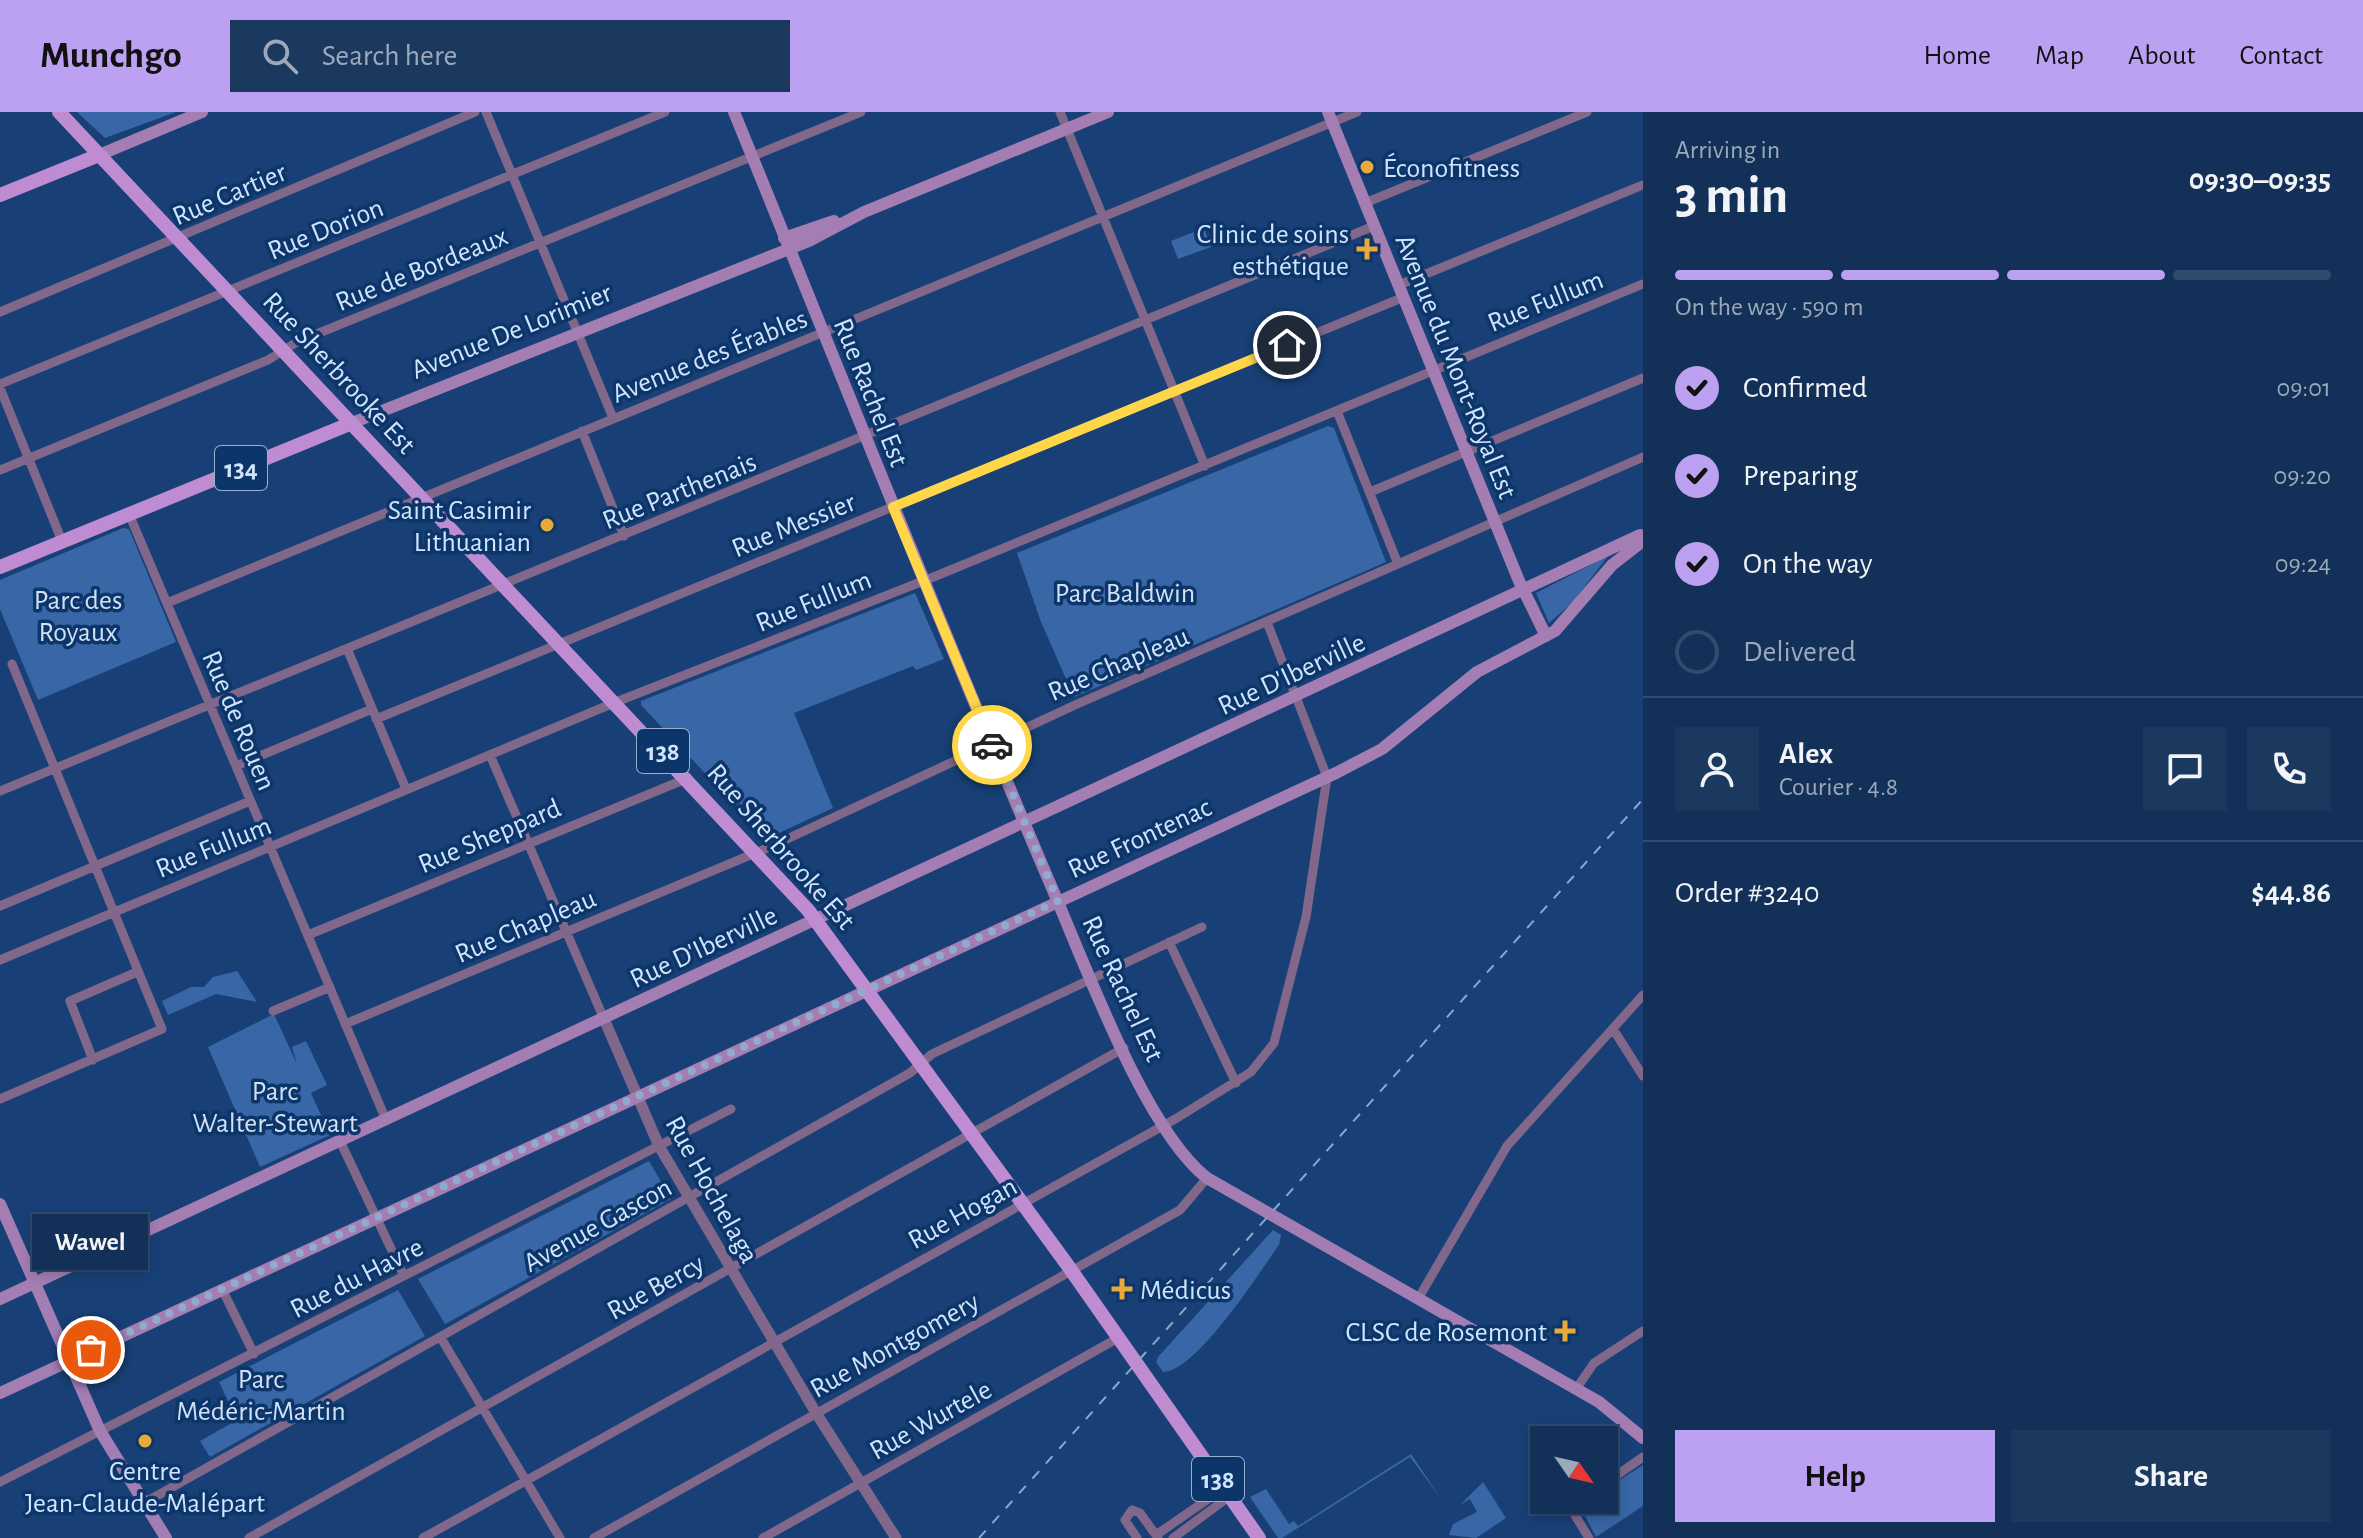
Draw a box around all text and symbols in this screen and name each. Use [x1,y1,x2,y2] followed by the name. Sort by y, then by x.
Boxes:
[230,20,790,92] search box
[258,34,302,78] icon: search
[40,37,182,75] text: Munchgo
[322,41,457,71] text: Search here
[1924,42,1991,70] text: Home
[2035,42,2084,70] text: Map
[2128,42,2196,70] text: About
[2240,42,2323,70] text: Contact
[1675,137,1780,163] text: Arriving in
[1383,152,1520,183] place label: Éconofitness
[169,158,291,231] street label: Rue Cartier
[1358,158,1376,176] marker: Éconofitness
[2189,165,2331,195] text: 09:30–09:35
[1675,170,1788,222] text: 3 min
[264,194,388,266] street label: Rue Dorion
[1196,221,1349,281] place label: Clinic de soins esthétique
[332,223,512,317] street label: Rue de Bordeaux
[1389,231,1521,503] street label: Avenue du Mont-Royal Est
[1356,238,1378,260] marker: Clinic de soins esthétique
[1484,266,1608,338] street label: Rue Fullum
[408,279,616,385] street label: Avenue De Lorimier
[257,287,420,460] street label: Rue Sherbrooke Est
[1675,294,1864,320] text: On the way · 590 m
[607,302,811,409] street label: Avenue des Érables
[1253,311,1321,379] pin
[828,315,913,471] street label: Rue Rachel Est
[1265,323,1309,367] icon: home
[1675,366,1719,410] icon: check
[1743,373,1867,403] text: Confirmed
[2276,375,2331,401] text: 09:01
[215,446,267,490] road number: 134
[599,448,761,535] street label: Rue Parthenais
[1675,454,1719,498] icon: check
[1743,461,1858,491] text: Preparing
[2274,463,2331,489] text: 09:20
[728,488,860,563] street label: Rue Messier
[388,497,531,557] place label: Saint Casimir Lithuanian
[538,516,556,534] marker: Saint Casimir Lithuanian
[1675,542,1719,586] icon: check
[1743,549,1872,579] text: On the way
[2275,551,2331,577] text: 09:24
[752,566,876,638] street label: Rue Fullum
[1055,580,1195,608] park label: Parc Baldwin
[34,587,122,647] park label: Parc des Royaux
[1044,623,1193,707] street label: Rue Chapleau
[1214,629,1370,721] street label: Rue D'Iberville
[1743,637,1856,667] text: Delivered
[196,647,280,795] street label: Rue de Rouen
[952,705,1032,785] courier
[970,723,1014,767] icon: car
[1675,727,1759,811] button: person
[2143,727,2227,811] button: chat
[2247,727,2331,811] button: phone
[637,729,689,773] road number: 138
[1779,739,1833,769] text: Alex
[701,759,860,936] street label: Rue Sherbrooke Est
[1779,774,1898,800] text: Courier · 4.8
[1064,793,1216,884] street label: Rue Frontenac
[414,794,565,879] street label: Rue Sheppard
[152,812,276,884] street label: Rue Fullum
[1675,878,1819,908] text: Order #3240
[2251,878,2331,908] text: $44.86
[451,885,600,969] street label: Rue Chapleau
[626,902,782,994] street label: Rue D'Iberville
[1076,912,1168,1066] street label: Rue Rachel Est
[192,1078,358,1138] park label: Parc Walter-Stewart
[659,1112,763,1268] street label: Rue Hochelaga
[904,1173,1022,1255] street label: Rue Hogan
[519,1174,677,1278] street label: Avenue Gascon
[33,1214,149,1270] callout: Wawel
[54,1229,126,1255] text: Wawel
[286,1233,428,1324] street label: Rue du Havre
[603,1250,709,1326] street label: Rue Bercy
[1140,1277,1231,1305] place label: Médicus
[1111,1278,1133,1300] marker: Médicus
[806,1288,984,1404] street label: Rue Montgomery
[57,1316,125,1384] pin
[1346,1319,1547,1347] place label: CLSC de Rosemont
[1554,1320,1576,1342] marker: CLSC de Rosemont
[69,1328,113,1372] icon: bag
[176,1366,346,1426] park label: Parc Médéric-Martin
[865,1376,997,1466] street label: Rue Wurtele
[1530,1426,1618,1514] north arrow
[1530,1426,1618,1514] map controls
[1675,1430,1995,1522] button: Help
[2011,1430,2331,1522] button: Share
[136,1432,154,1450] marker: Centre Jean-Claude-Malépart
[1192,1457,1244,1501] road number: 138
[25,1458,265,1518] place label: Centre Jean-Claude-Malépart

